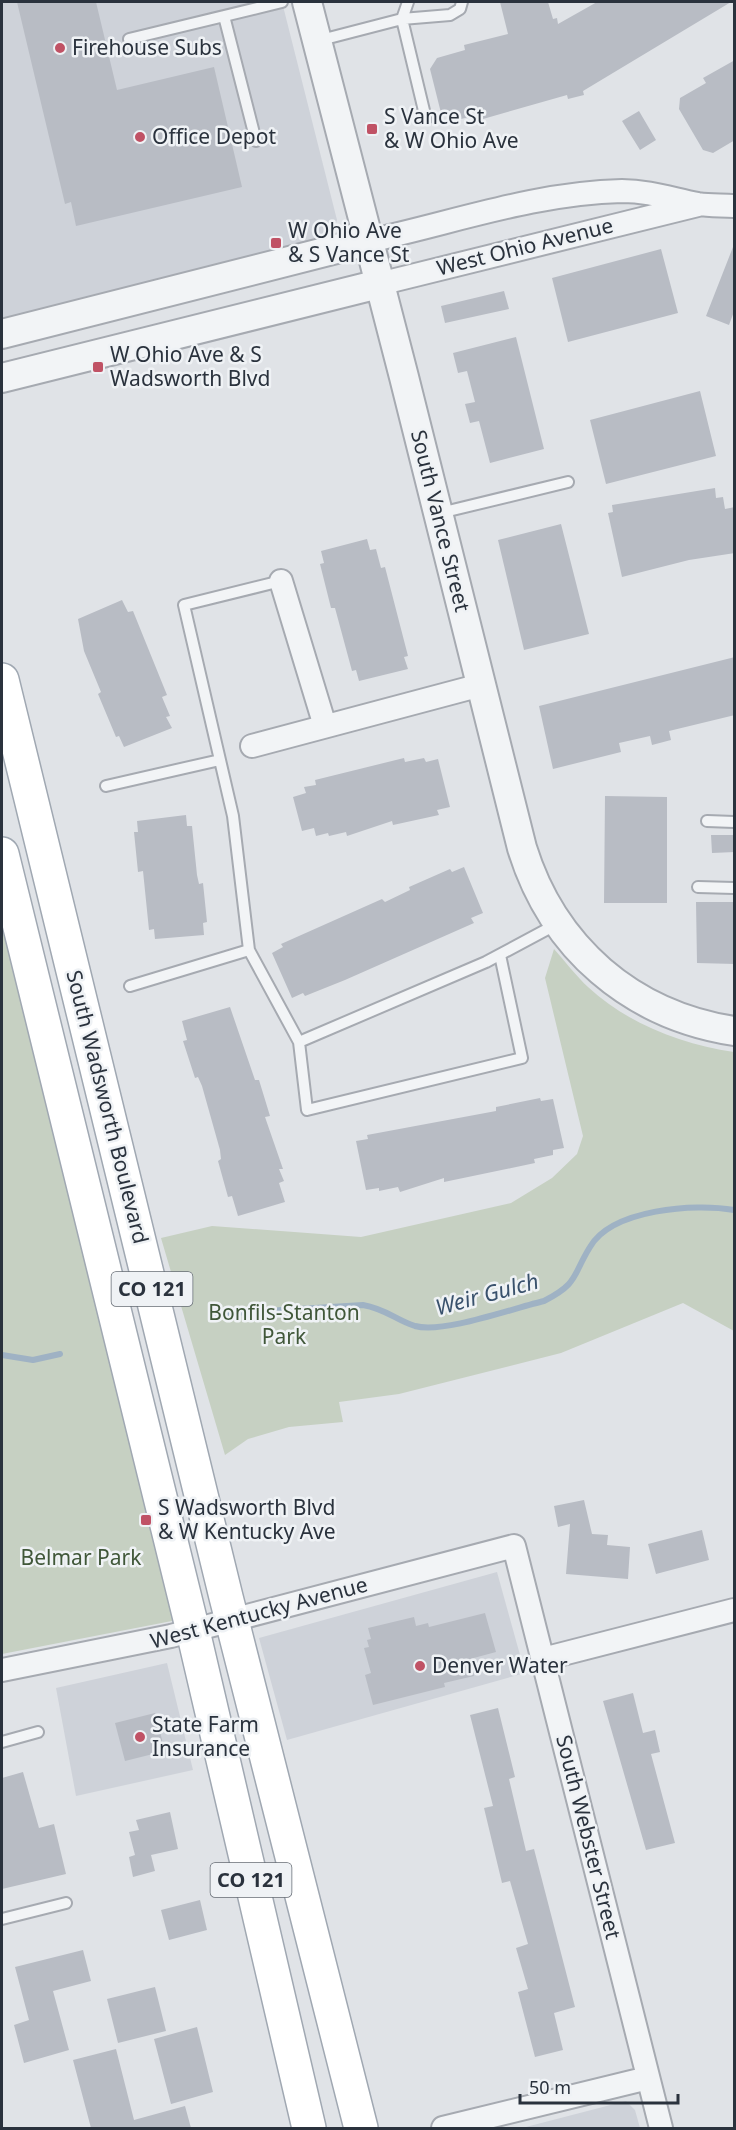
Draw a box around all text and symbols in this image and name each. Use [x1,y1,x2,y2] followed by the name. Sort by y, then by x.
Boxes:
[72,33,222,61] place label: Firehouse Subs
[53,41,67,55] marker: Firehouse Subs
[384,102,519,154] place label: S Vance St & W Ohio Ave
[152,122,276,150] place label: Office Depot
[365,122,379,136] marker: S Vance St & W Ohio Ave
[133,130,147,144] marker: Office Depot
[434,211,616,281] street label: West Ohio Avenue
[288,216,410,268] place label: W Ohio Ave & S Vance St
[269,236,283,250] marker: W Ohio Ave & S Vance St
[110,340,270,392] place label: W Ohio Ave & S Wadsworth Blvd
[91,360,105,374] marker: W Ohio Ave & S Wadsworth Blvd
[405,427,477,615] street label: South Vance Street
[60,967,156,1246] street label: South Wadsworth Boulevard
[432,1265,542,1321] water label: Weir Gulch
[112,1272,192,1306] road number: CO 121
[208,1298,360,1350] park label: Bonfils-Stanton Park
[158,1493,336,1545] place label: S Wadsworth Blvd & W Kentucky Ave
[139,1513,153,1527] marker: S Wadsworth Blvd & W Kentucky Ave
[21,1543,142,1571] park label: Belmar Park
[147,1570,370,1654] street label: West Kentucky Avenue
[432,1651,568,1679] place label: Denver Water
[413,1659,427,1673] marker: Denver Water
[152,1710,259,1762] place label: State Farm Insurance
[133,1730,147,1744] marker: State Farm Insurance
[550,1732,628,1942] street label: South Webster Street
[210,1863,292,1897] road number: CO 121
[520,2067,678,2105] scale bar
[529,2075,571,2099] text: 50 m

